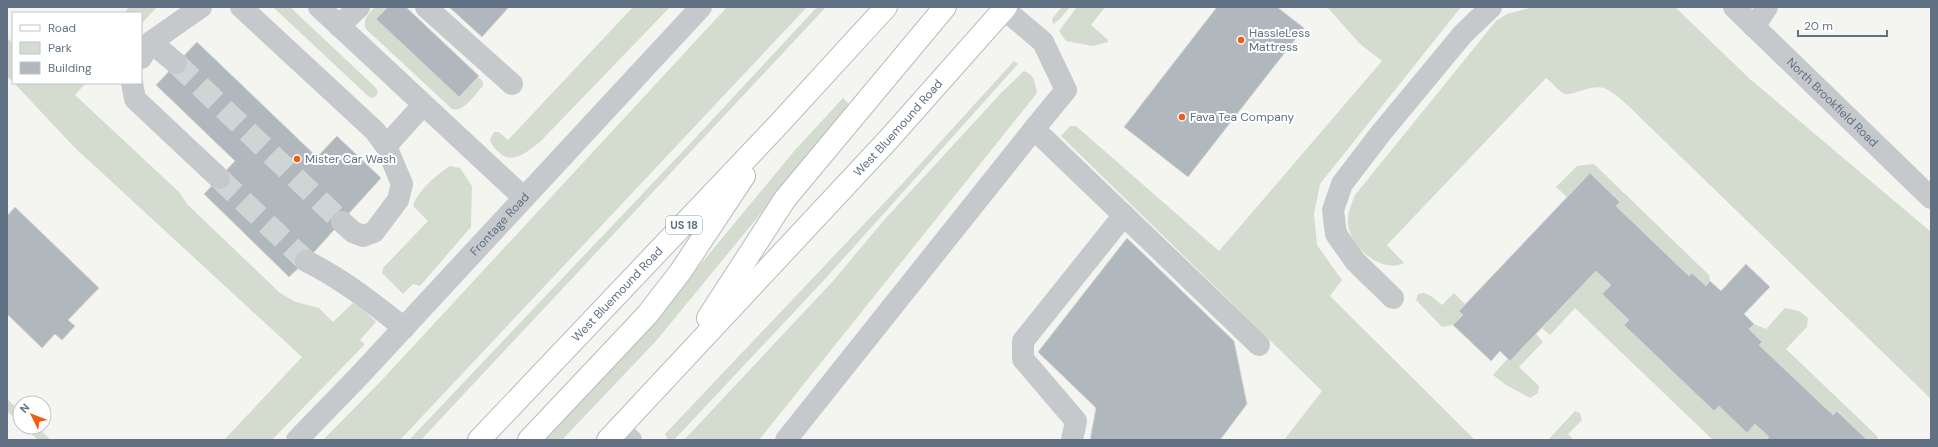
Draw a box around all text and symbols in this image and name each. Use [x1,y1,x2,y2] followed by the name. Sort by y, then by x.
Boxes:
[12,12,142,84] legend
[1798,12,1887,38] scale bar
[1804,18,1833,34] text: 20 m
[48,20,76,36] text: Road
[1249,25,1310,55] place label: HassleLess Mattress
[1236,35,1246,45] marker: HassleLess Mattress
[48,40,72,56] text: Park
[1783,54,1882,150] street label: North Brookfield Road
[48,60,92,76] text: Building
[850,76,946,180] street label: West Bluemound Road
[1190,109,1294,125] place label: Fava Tea Company
[1177,112,1187,122] marker: Fava Tea Company
[305,151,396,167] place label: Mister Car Wash
[292,154,302,164] marker: Mister Car Wash
[466,189,533,259] street label: Frontage Road
[666,216,702,234] road number: US 18
[568,243,666,345] street label: West Bluemound Road
[12,395,52,435] north arrow
[17,400,33,416] text: N

